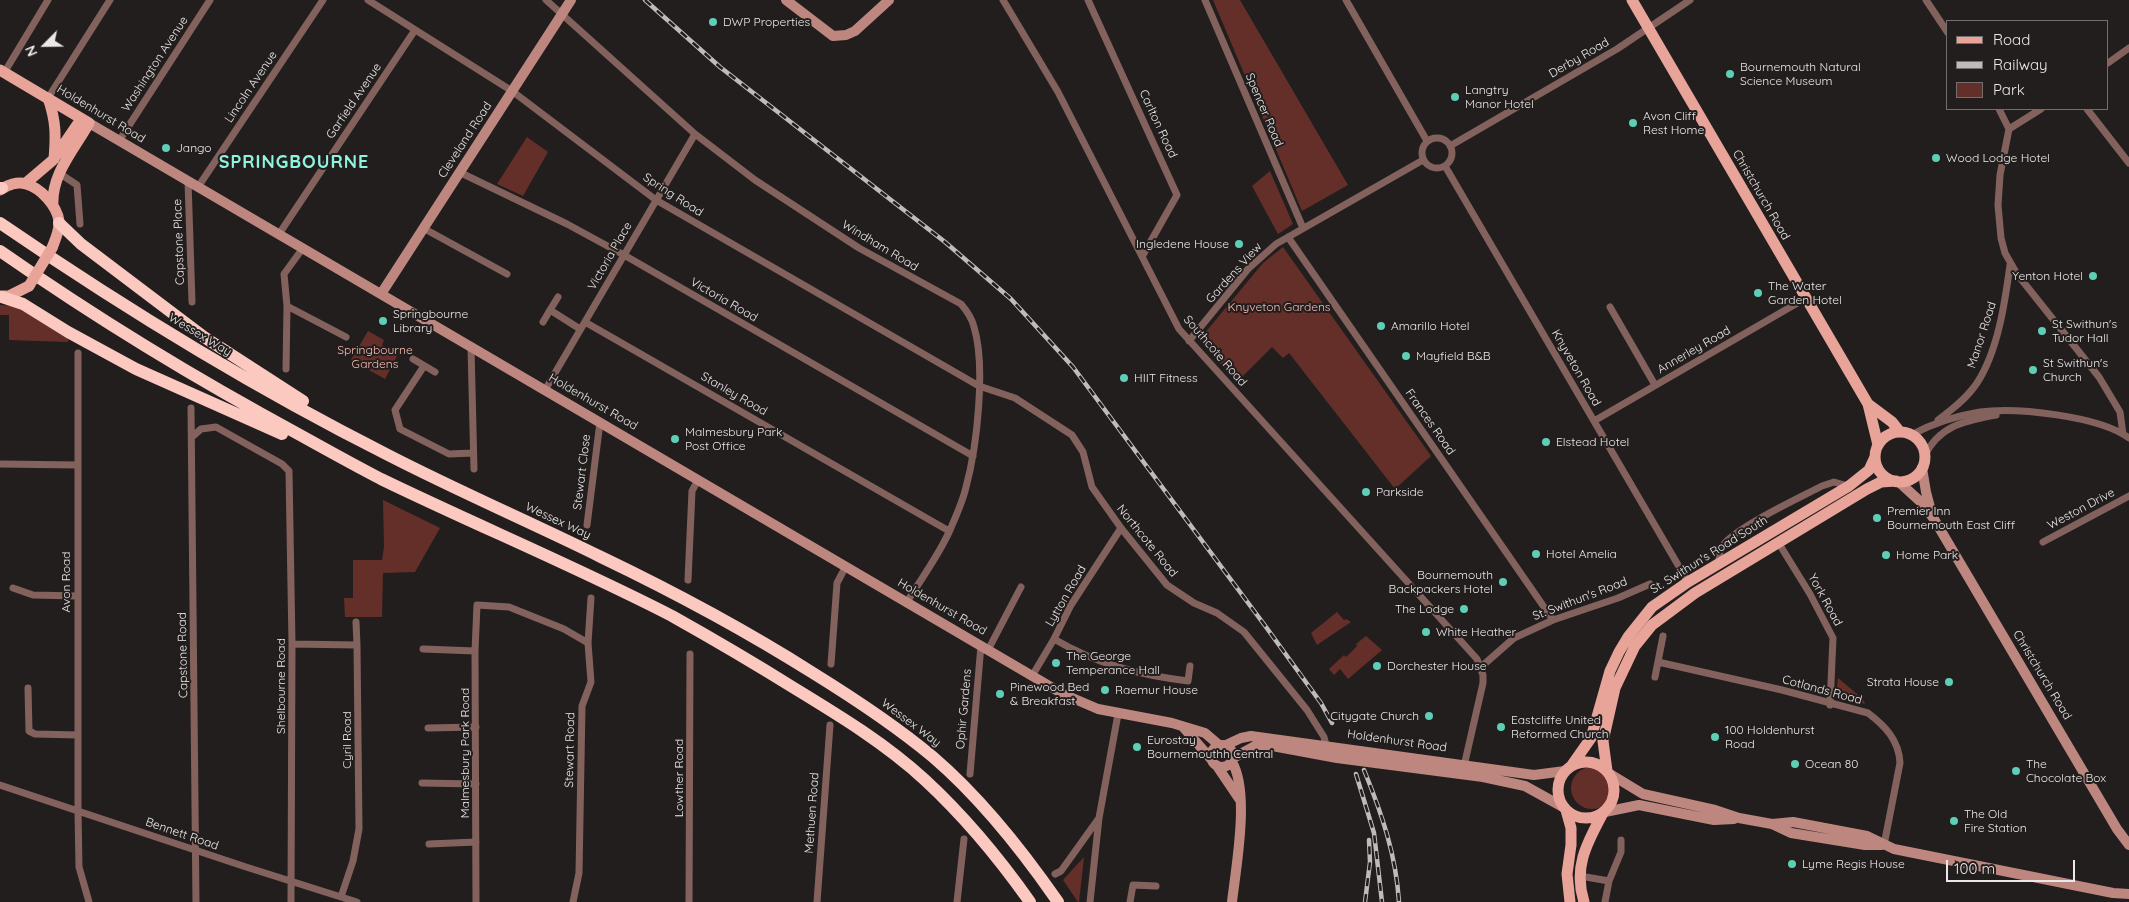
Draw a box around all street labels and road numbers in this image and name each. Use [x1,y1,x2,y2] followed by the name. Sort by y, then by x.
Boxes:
[119,14,191,114] street label: Washington Avenue
[1546,35,1612,81] street label: Derby Road
[222,48,280,126] street label: Lincoln Avenue
[323,60,385,142] street label: Garfield Avenue
[1242,71,1286,149] street label: Spencer Road
[54,82,148,146] street label: Holdenhurst Road
[1136,88,1180,160] street label: Carlton Road
[435,99,495,181] street label: Cleveland Road
[1729,147,1793,243] street label: Christchurch Road
[640,170,706,220] street label: Spring Road
[170,199,188,285] street label: Capstone Place
[839,218,921,274] street label: Windham Road
[585,220,635,292] street label: Victoria Place
[1203,240,1265,306] street label: Gardens View
[688,275,760,325] street label: Victoria Road
[1964,300,2000,370] street label: Manor Road
[166,311,234,359] street label: Wessex Way
[1180,313,1250,389] street label: Southcote Road
[1655,323,1733,377] street label: Annerley Road
[1548,327,1604,409] street label: Knyveton Road
[698,369,770,419] street label: Stanley Road
[546,371,640,433] street label: Holdenhurst Road
[1402,386,1458,458] street label: Frances Road
[570,433,594,511] street label: Stewart Close
[2045,485,2117,533] street label: Weston Drive
[523,500,593,542] street label: Wessex Way
[1113,502,1181,580] street label: Northcote Road
[1648,513,1770,597] street label: St. Swithun's Road South
[59,552,73,612] street label: Avon Road
[1043,563,1089,629] street label: Lytton Road
[1805,571,1845,629] street label: York Road
[1531,574,1629,624] street label: St. Swithun's Road
[895,576,989,638] street label: Holdenhurst Road
[175,612,191,698] street label: Capstone Road
[2010,628,2074,722] street label: Christchurch Road
[274,638,288,734] street label: Shelbourne Road
[953,668,975,750] street label: Ophir Gardens
[1781,672,1863,708] street label: Cotlands Road
[458,688,472,818] street label: Malmesbury Park Road
[878,696,944,750] street label: Wessex Way
[340,711,354,769] street label: Cyril Road
[562,712,578,788] street label: Stewart Road
[1346,727,1448,755] street label: Holdenhurst Road
[672,739,686,817] street label: Lowther Road
[802,772,822,854] street label: Methuen Road
[144,815,220,853] street label: Bennett Road

